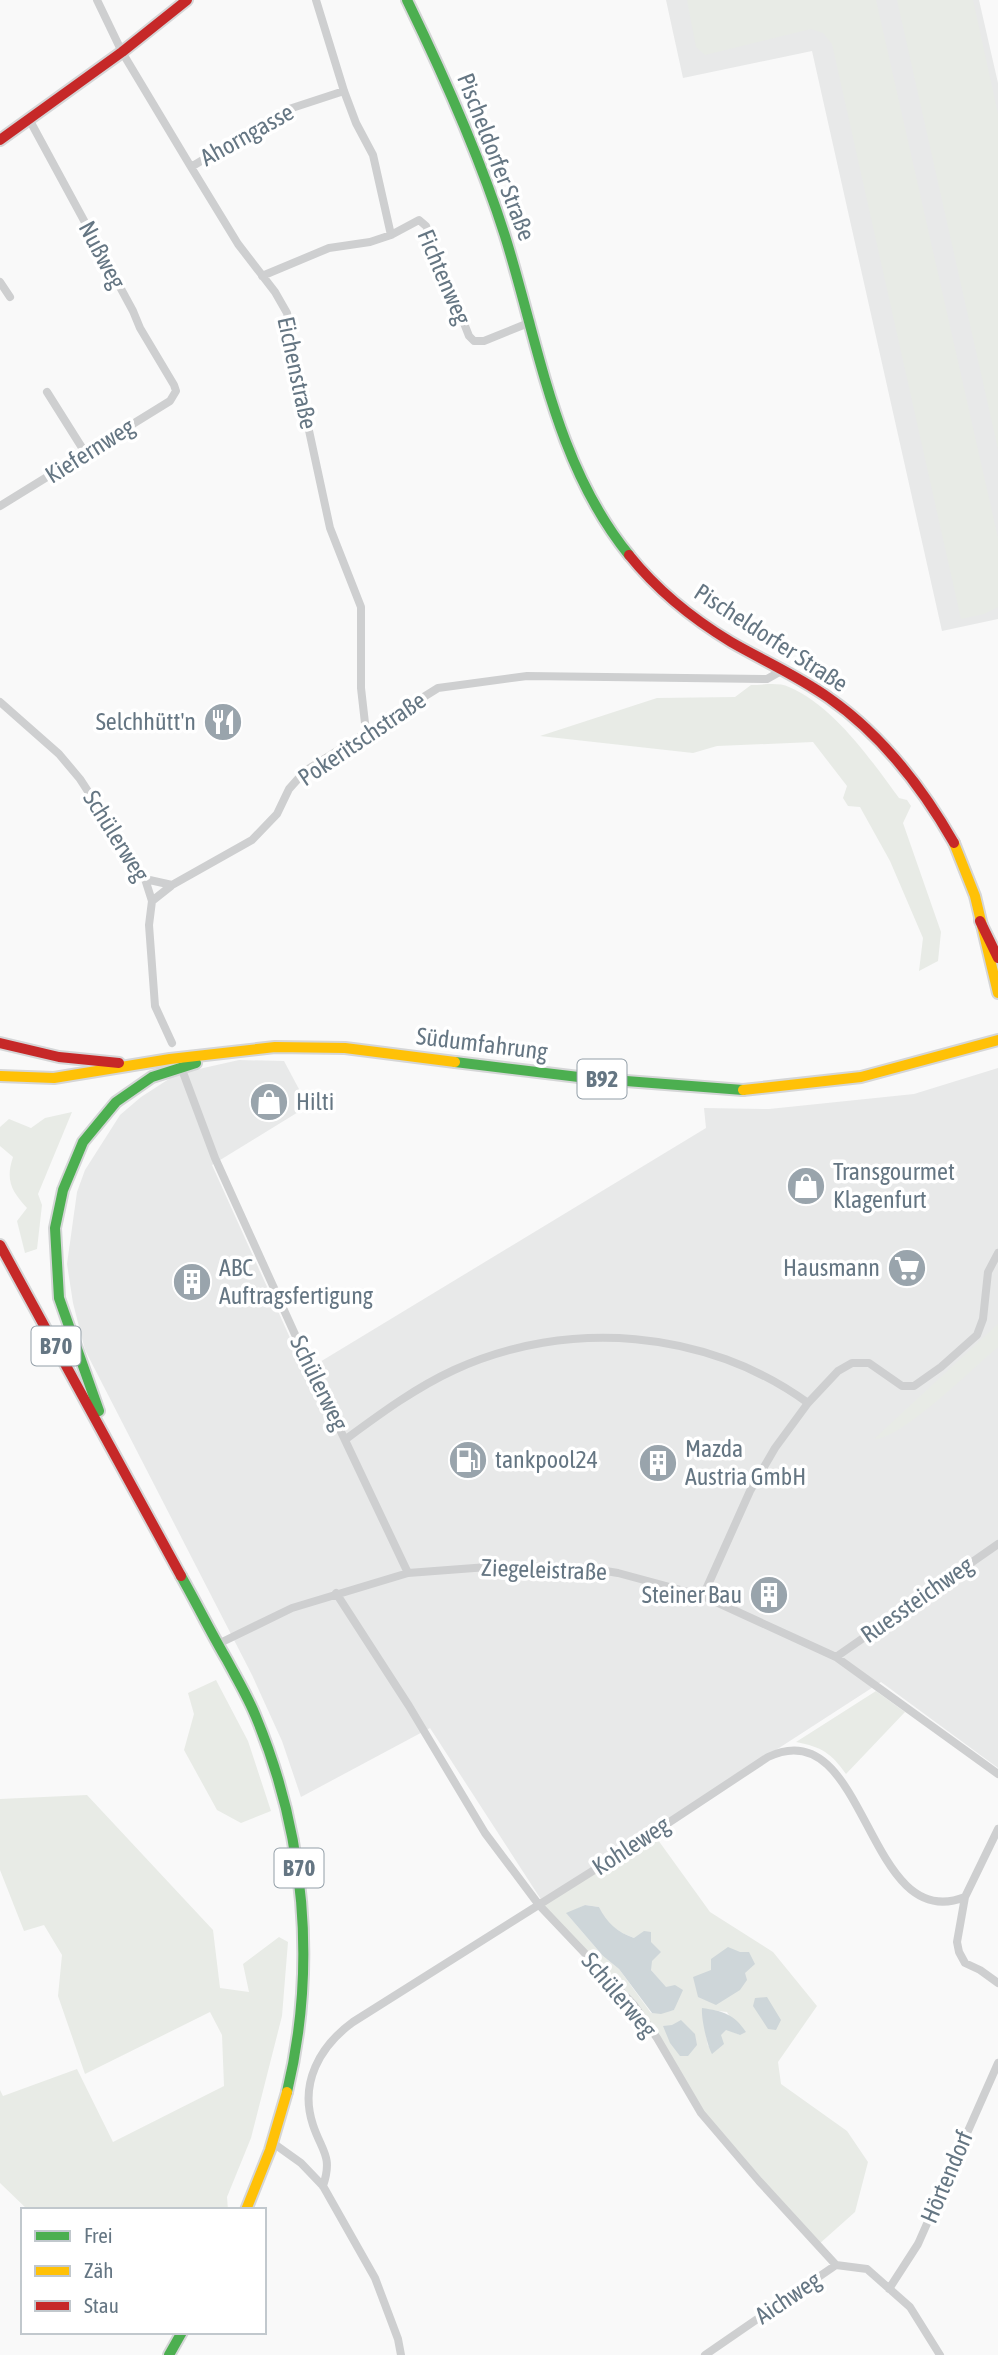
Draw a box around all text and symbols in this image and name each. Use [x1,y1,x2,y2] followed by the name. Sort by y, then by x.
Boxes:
[452,69,541,244] street label: Pischeldorfer Straße
[195,98,298,171] street label: Ahorngasse
[74,216,132,294] street label: Nußweg
[412,225,477,329] street label: Fichtenweg
[272,314,323,432] street label: Eichenstraße
[40,412,140,488] street label: Kiefernweg
[690,578,853,697] street label: Pischeldorfer Straße
[293,686,430,791] street label: Pokeritschstraße
[202,701,244,743] restaurant icon: Selchhütt'n
[96,708,196,735] place label: Selchhütt'n
[78,786,155,887] street label: Schülerweg
[415,1022,550,1065] street label: Südumfahrung
[578,1060,626,1098] road number: B92
[248,1081,290,1123] shop icon: Hilti
[296,1088,334,1115] place label: Hilti
[833,1158,955,1213] place label: Transgourmet Klagenfurt
[785,1165,827,1207] shop icon: Transgourmet Klagenfurt
[886,1247,928,1289] supermarket icon: Hausmann
[219,1254,374,1309] place label: ABC Auftragsfertigung
[783,1254,880,1281] place label: Hausmann
[171,1261,213,1303] building icon: ABC Auftragsfertigung
[32,1326,80,1366] road number: B70
[285,1331,354,1435] street label: Schülerweg
[685,1435,806,1490] place label: Mazda Austria GmbH
[447,1439,489,1481] fuel station icon: tankpool24
[637,1442,679,1484] building icon: Mazda Austria GmbH
[495,1446,598,1473] place label: tankpool24
[856,1551,978,1648] street label: Ruessteichweg
[481,1554,607,1585] street label: Ziegeleistraße
[748,1574,790,1616] building icon: Steiner Bau
[642,1581,742,1608] place label: Steiner Bau
[587,1810,675,1880] street label: Kohleweg
[274,1848,324,1887] road number: B70
[576,1947,663,2043] street label: Schülerweg
[915,2126,978,2227] street label: Hörtendorf
[21,2208,266,2334] legend
[84,2223,113,2247] text: Frei
[84,2258,113,2282] text: Zäh
[750,2266,826,2329] street label: Aichweg
[84,2293,119,2317] text: Stau

